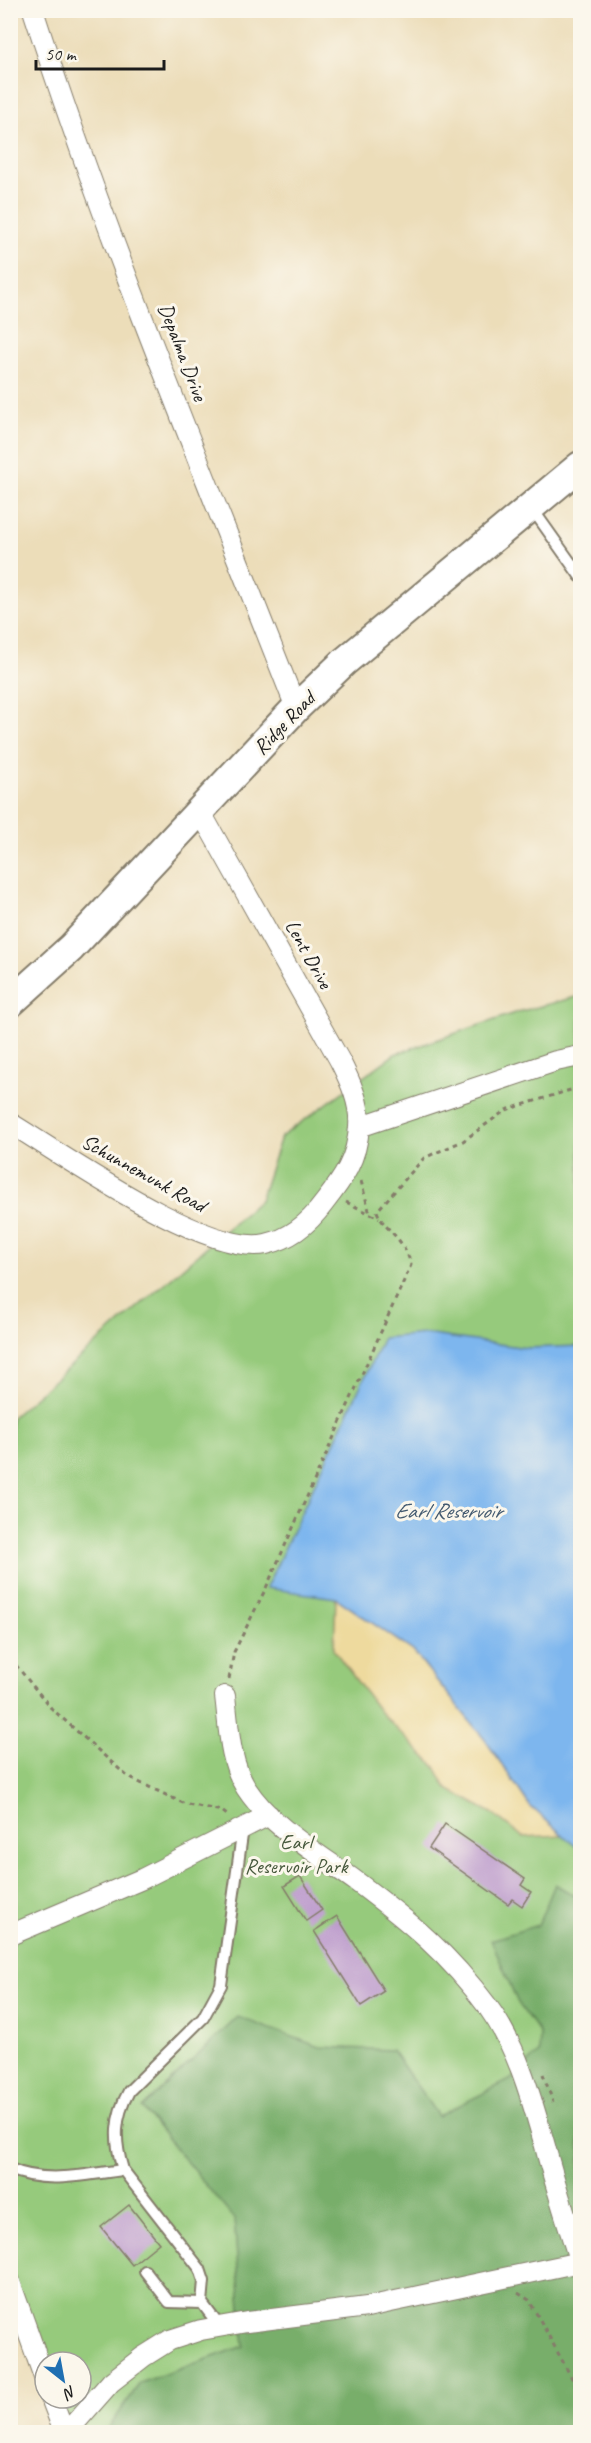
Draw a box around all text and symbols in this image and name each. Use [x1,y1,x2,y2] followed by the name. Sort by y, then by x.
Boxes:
[36,33,164,71] scale bar
[45,43,78,65] text: 50 m
[153,300,214,405] street label: Depalma Drive
[248,684,322,760] street label: Ridge Road
[280,915,339,994] street label: Lent Drive
[77,1128,214,1220] street label: Schunnemunk Road
[395,1497,505,1525] water label: Earl Reservoir
[245,1829,349,1879] park label: Earl Reservoir Park
[33,2350,93,2410] north arrow
[58,2381,80,2405] text: N

